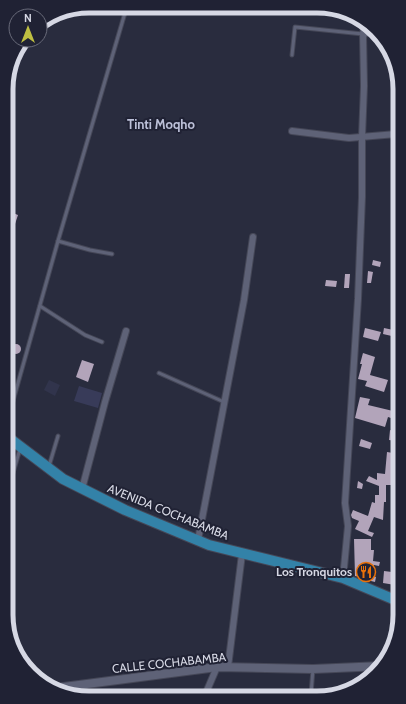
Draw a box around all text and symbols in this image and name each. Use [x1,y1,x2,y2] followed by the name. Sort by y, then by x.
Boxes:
[8,8,48,48] north arrow
[24,11,32,25] text: N
[127,116,196,132] district label: Tinti Moqho
[105,480,232,543] street label: AVENIDA COCHABAMBA
[355,561,377,583] restaurant icon: Los Tronquitos
[276,564,352,579] place label: Los Tronquitos
[111,649,227,676] street label: CALLE COCHABAMBA

